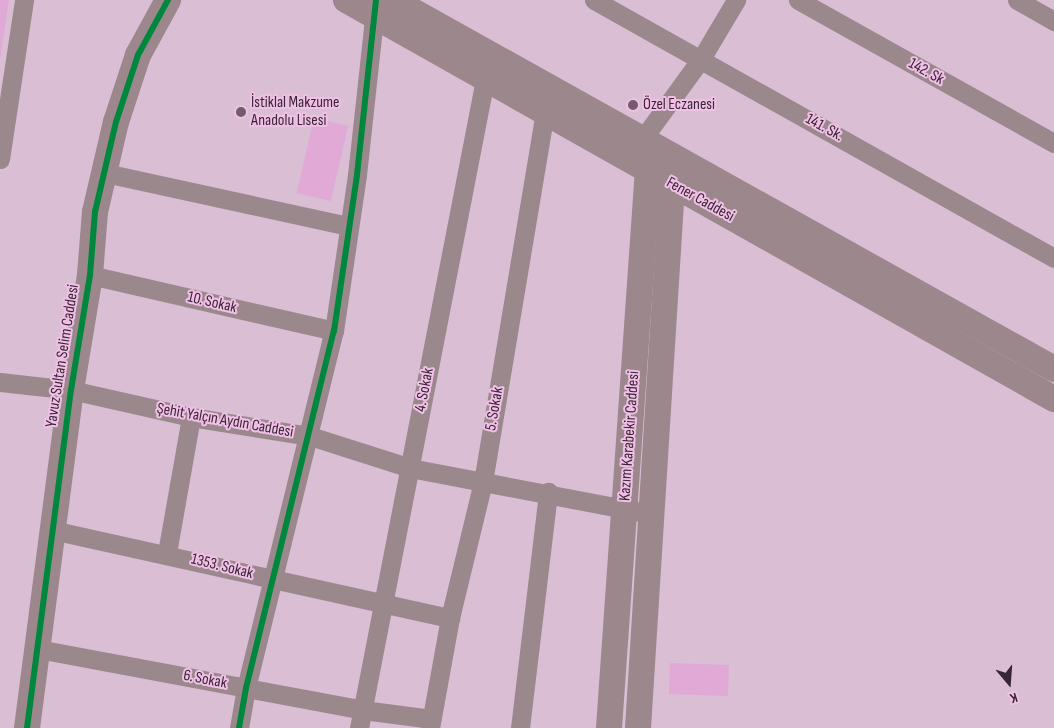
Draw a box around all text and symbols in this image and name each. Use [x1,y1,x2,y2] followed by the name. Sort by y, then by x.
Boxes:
[905,55,947,89] street label: 142. Sk
[251,93,340,131] place label: İstiklal Makzume Anadolu Lisesi
[643,95,715,115] place label: Özel Eczanesi
[627,99,639,111] marker: Özel Eczanesi
[235,106,247,118] marker: İstiklal Makzume Anadolu Lisesi
[802,110,846,146] street label: 141. Sk.
[663,173,737,227] street label: Fener Caddesi
[42,283,84,429] street label: Yavuz Sultan Selim Caddesi
[186,288,238,318] street label: 10. Sokak
[411,367,439,413] street label: 4. Sokak
[616,370,644,502] street label: Kazım Karabekir Caddesi
[482,386,508,432] street label: 5. Sokak
[155,400,295,442] street label: Şehit Yalçın Aydın Caddesi
[189,550,255,584] street label: 1353. Sokak
[984,658,1034,708] north arrow
[182,666,228,694] street label: 6. Sokak
[1008,689,1020,707] text: K

